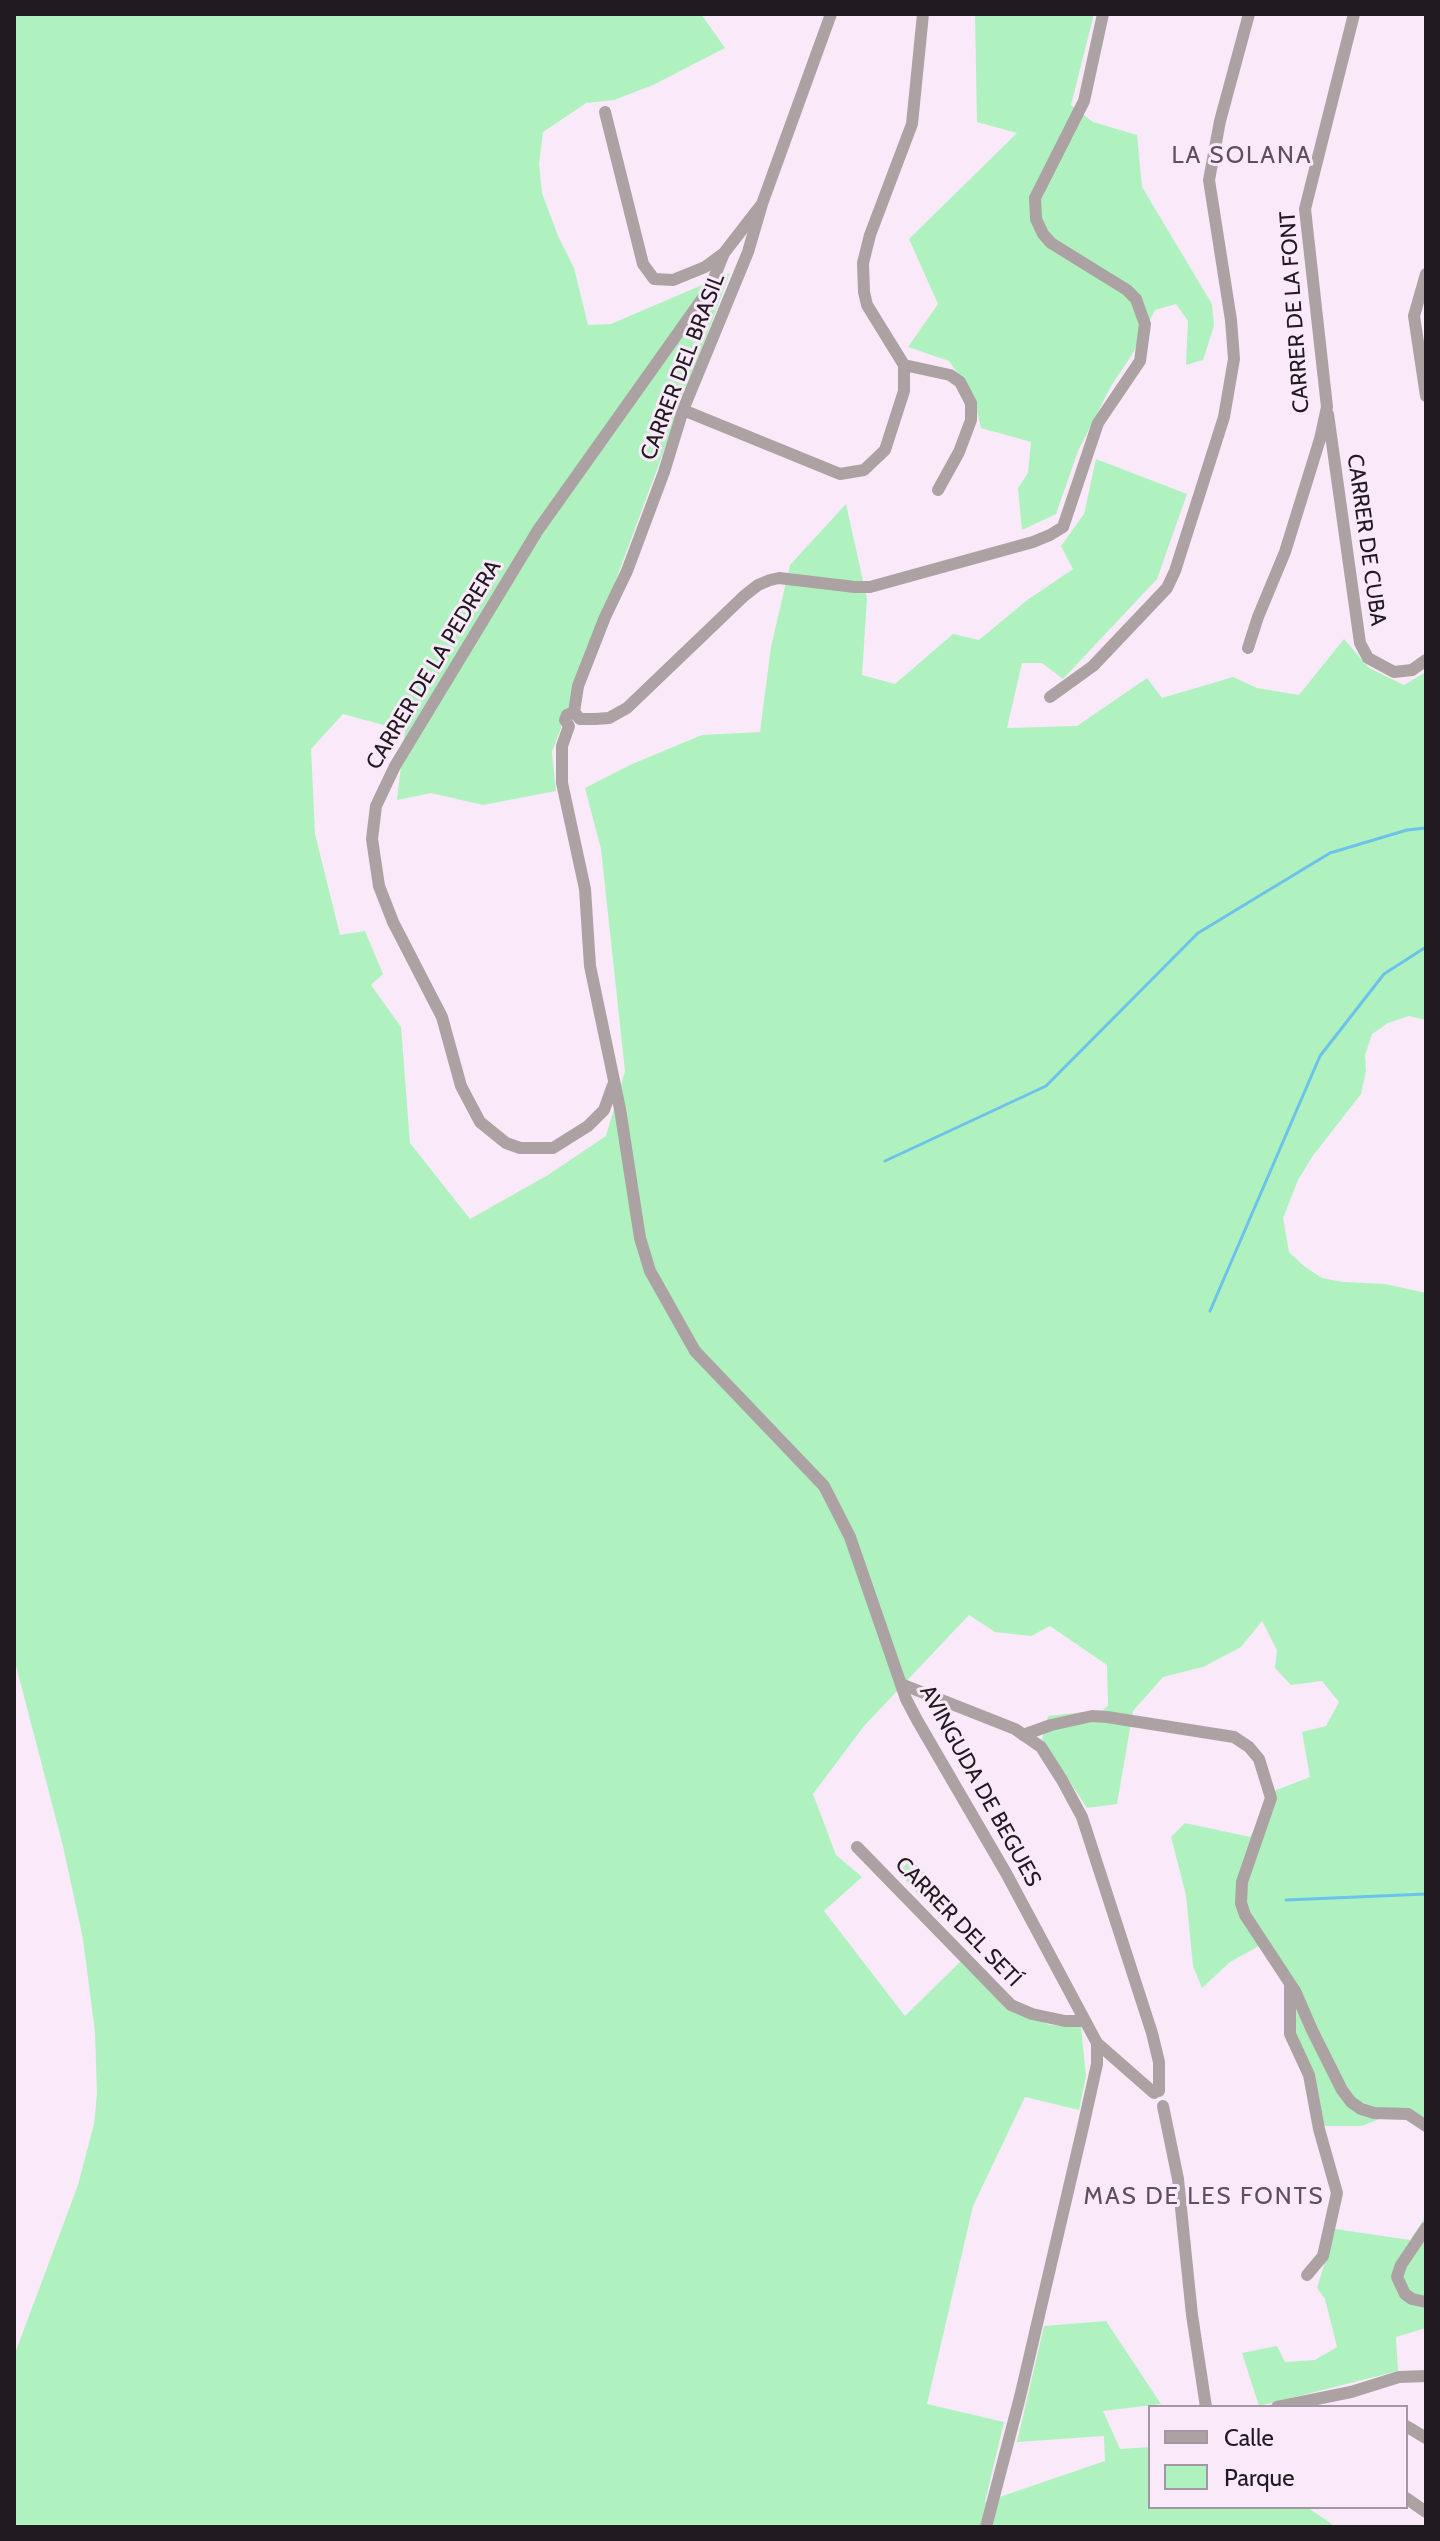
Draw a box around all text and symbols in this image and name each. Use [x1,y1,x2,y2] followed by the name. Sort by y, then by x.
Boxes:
[1171,142,1313,170] district label: LA SOLANA
[1275,210,1315,414] street label: CARRER DE LA FONT
[635,270,731,464] street label: CARRER DEL BRASIL
[1341,452,1391,628] street label: CARRER DE CUBA
[361,555,507,775] street label: CARRER DE LA PEDRERA
[914,1681,1046,1891] street label: AVINGUDA DE BEGUES
[889,1851,1027,1993] street label: CARRER DEL SETÍ
[1083,2183,1325,2211] district label: MAS DE LES FONTS
[1148,2405,1408,2509] legend
[1224,2423,1274,2452] text: Calle
[1224,2463,1294,2492] text: Parque

